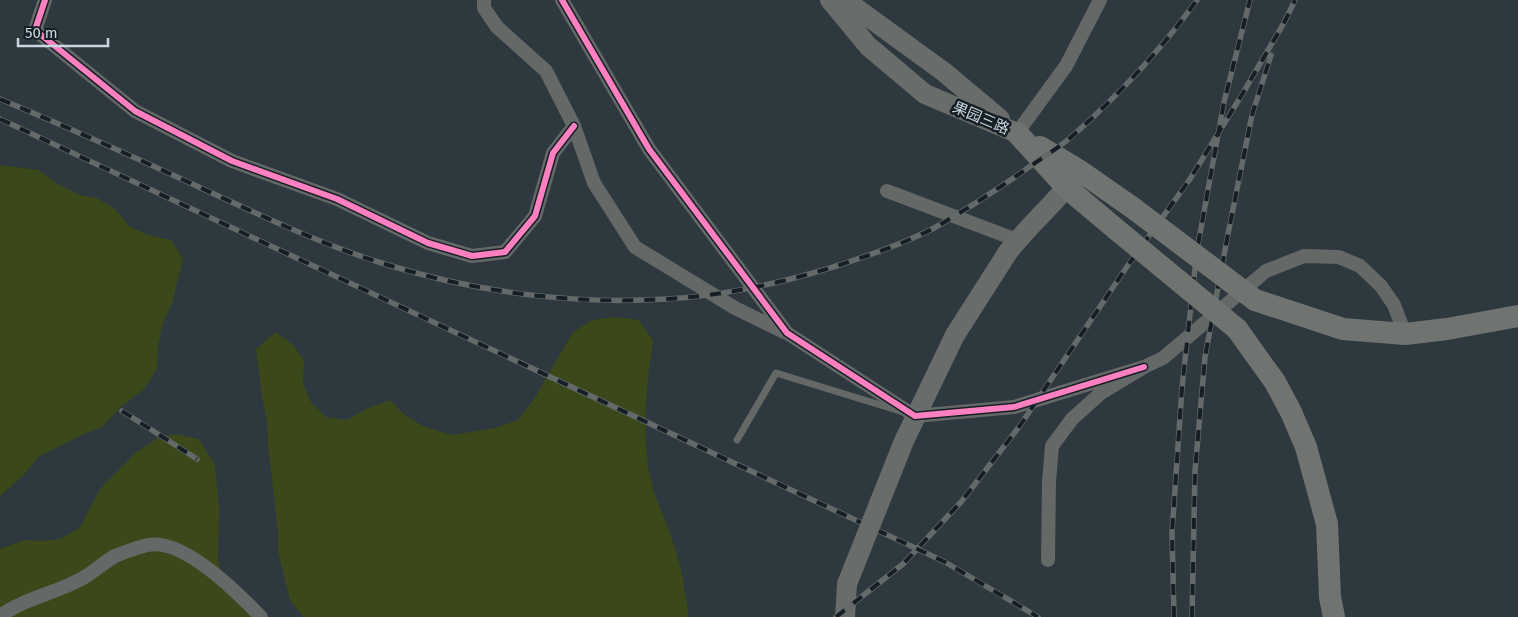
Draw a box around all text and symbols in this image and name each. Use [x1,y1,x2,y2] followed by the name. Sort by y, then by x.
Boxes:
[18,15,108,47] scale bar
[25,24,58,42] text: 50 m
[950,98,1012,138] street label: 果园三路

